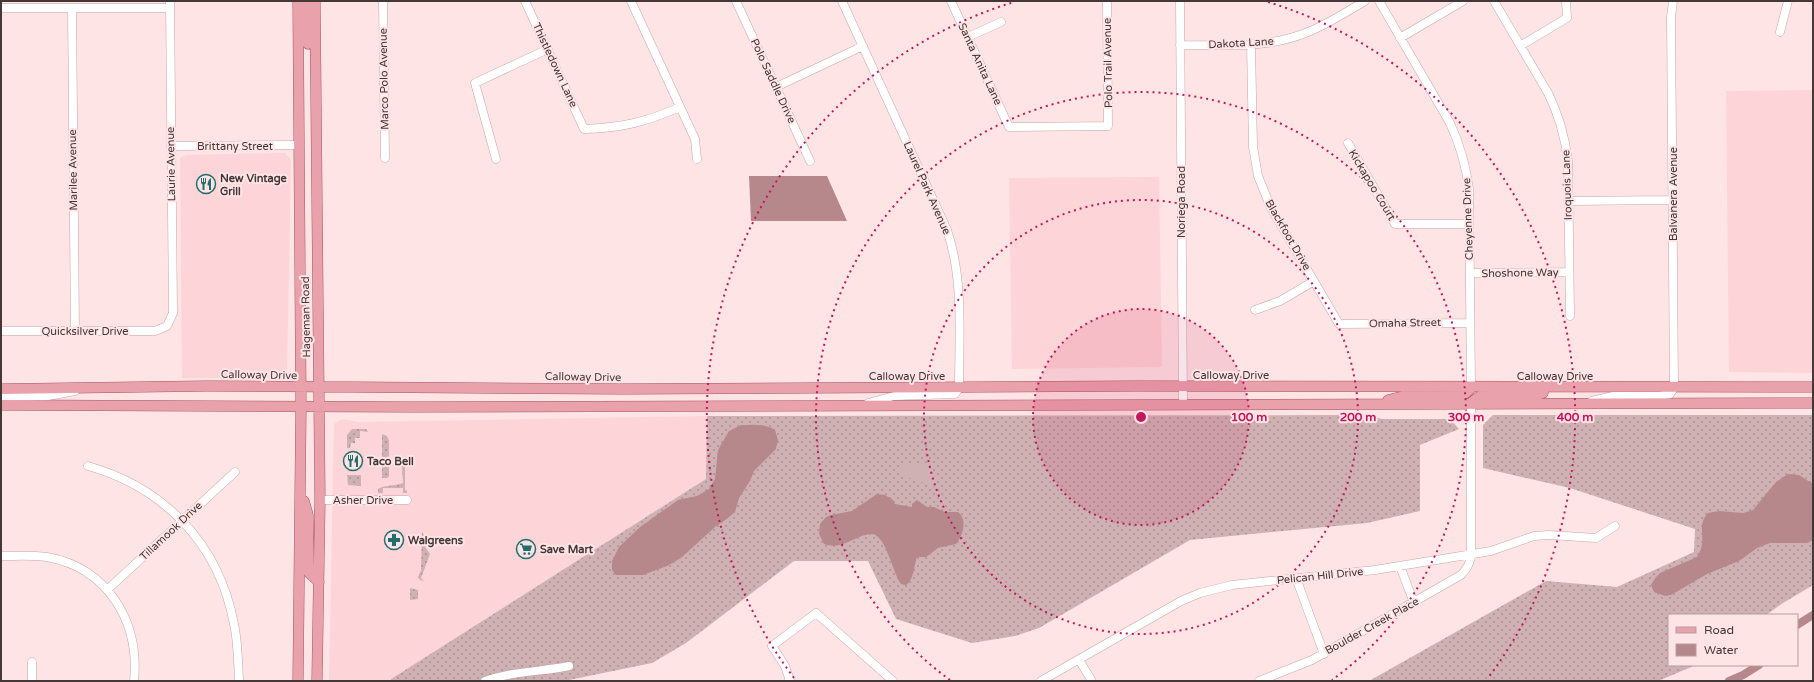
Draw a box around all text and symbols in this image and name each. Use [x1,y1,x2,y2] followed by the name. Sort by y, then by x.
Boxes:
[1101,18,1115,108] street label: Polo Trail Avenue
[530,21,580,109] street label: Thistledown Lane
[955,21,1005,107] street label: Santa Anita Lane
[377,28,391,130] street label: Marco Polo Avenue
[1208,35,1274,51] street label: Dakota Lane
[748,37,798,125] street label: Polo Saddle Drive
[164,127,178,201] street label: Laurie Avenue
[66,129,80,211] street label: Marilee Avenue
[901,139,953,237] street label: Laurel Park Avenue
[197,140,273,153] street label: Brittany Street
[1346,147,1398,223] street label: Kickapoo Court
[1667,147,1680,241] street label: Balvanera Avenue
[1559,150,1575,220] street label: Iroquois Lane
[1175,166,1188,238] street label: Noriega Road
[220,172,288,198] place label: New Vintage Grill
[195,173,217,195] restaurant icon: New Vintage Grill
[1460,178,1476,260] street label: Cheyenne Drive
[1262,197,1314,273] street label: Blackfoot Drive
[1481,266,1559,280] street label: Shoshone Way
[299,276,313,358] street label: Hageman Road
[1369,316,1441,330] street label: Omaha Street
[42,325,129,338] street label: Quicksilver Drive
[221,368,297,382] street label: Calloway Drive
[1193,369,1269,382] street label: Calloway Drive
[545,370,621,384] street label: Calloway Drive
[869,370,945,383] street label: Calloway Drive
[1517,370,1593,383] street label: Calloway Drive
[1134,410,1148,424] centre of rings
[1231,410,1267,424] text: 100 m
[1340,410,1376,424] text: 200 m
[1448,410,1484,424] text: 300 m
[1557,410,1593,424] text: 400 m
[342,450,364,472] restaurant icon: Taco Bell
[366,455,414,468] place label: Taco Bell
[333,494,393,507] street label: Asher Drive
[137,499,205,563] street label: Tillamook Drive
[383,529,405,551] pharmacy icon: Walgreens
[408,534,464,548] place label: Walgreens
[515,538,537,560] supermarket icon: Save Mart
[540,543,594,556] place label: Save Mart
[1276,565,1364,587] street label: Pelican Hill Drive
[1323,595,1421,657] street label: Boulder Creek Place
[1668,614,1798,666] legend
[1704,623,1734,637] text: Road
[1704,643,1739,657] text: Water

